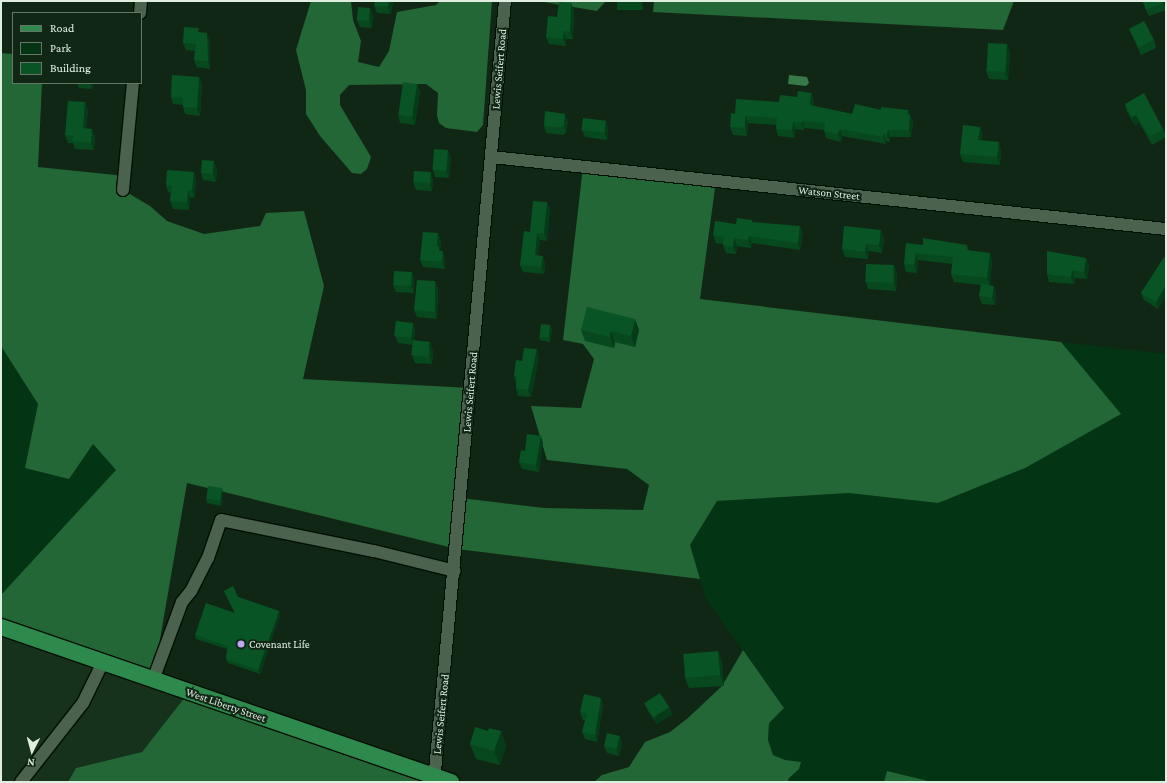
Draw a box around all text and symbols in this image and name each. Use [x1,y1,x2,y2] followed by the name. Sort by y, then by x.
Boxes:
[12,12,142,84] legend
[50,21,74,35] text: Road
[489,28,509,110] street label: Lewis Seifert Road
[50,41,71,55] text: Park
[50,61,91,75] text: Building
[798,183,860,203] street label: Watson Street
[460,351,480,433] street label: Lewis Seifert Road
[249,637,310,651] place label: Covenant Life
[236,639,246,649] marker: Covenant Life
[430,673,452,755] street label: Lewis Seifert Road
[184,685,268,725] street label: West Liberty Street
[12,731,52,771] north arrow
[26,757,35,769] text: N

